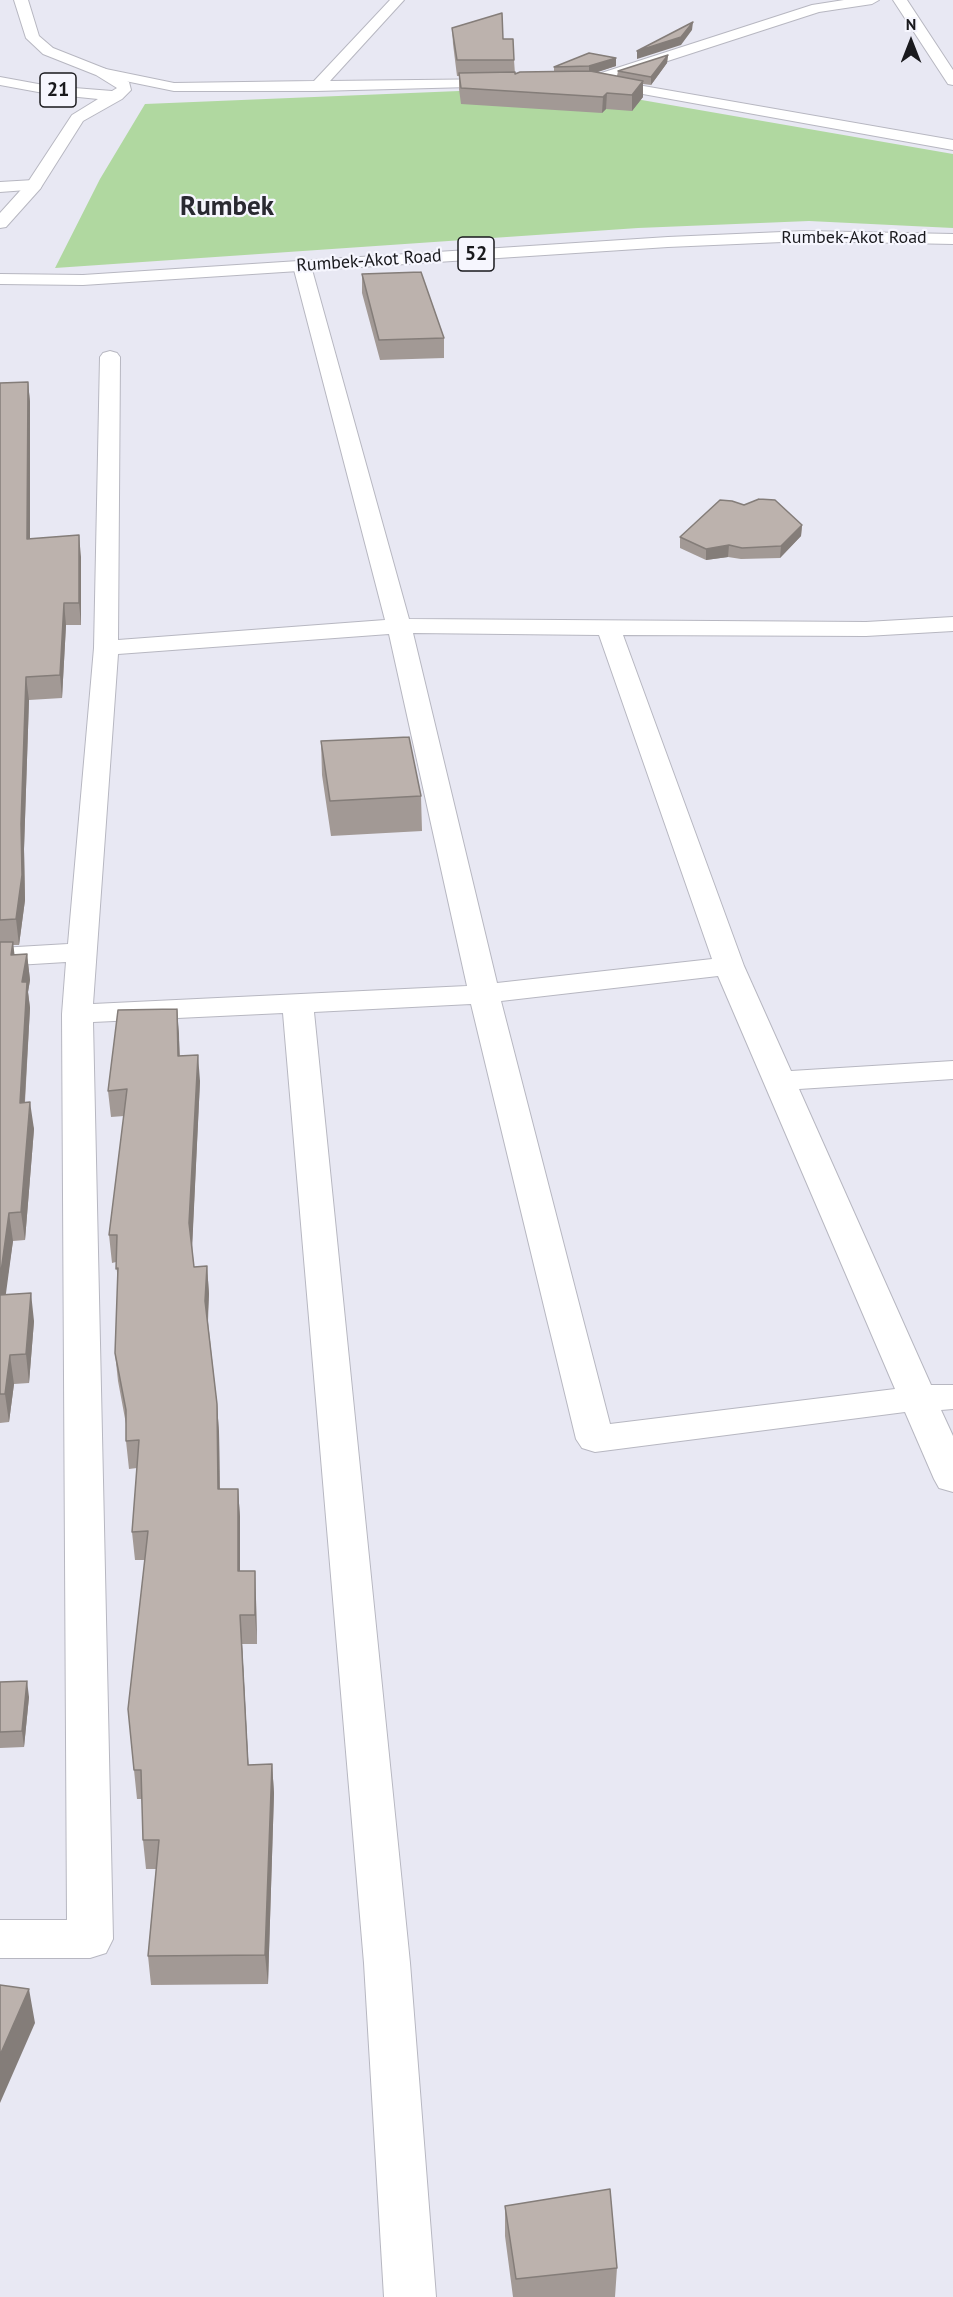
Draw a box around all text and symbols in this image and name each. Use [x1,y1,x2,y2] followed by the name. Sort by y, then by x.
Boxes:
[881,12,941,72] north arrow
[906,14,916,34] text: N
[40,73,76,107] road number: 21
[180,191,274,223] district label: Rumbek
[781,227,927,249] street label: Rumbek-Akot Road
[458,237,494,271] road number: 52
[296,245,442,277] street label: Rumbek-Akot Road

